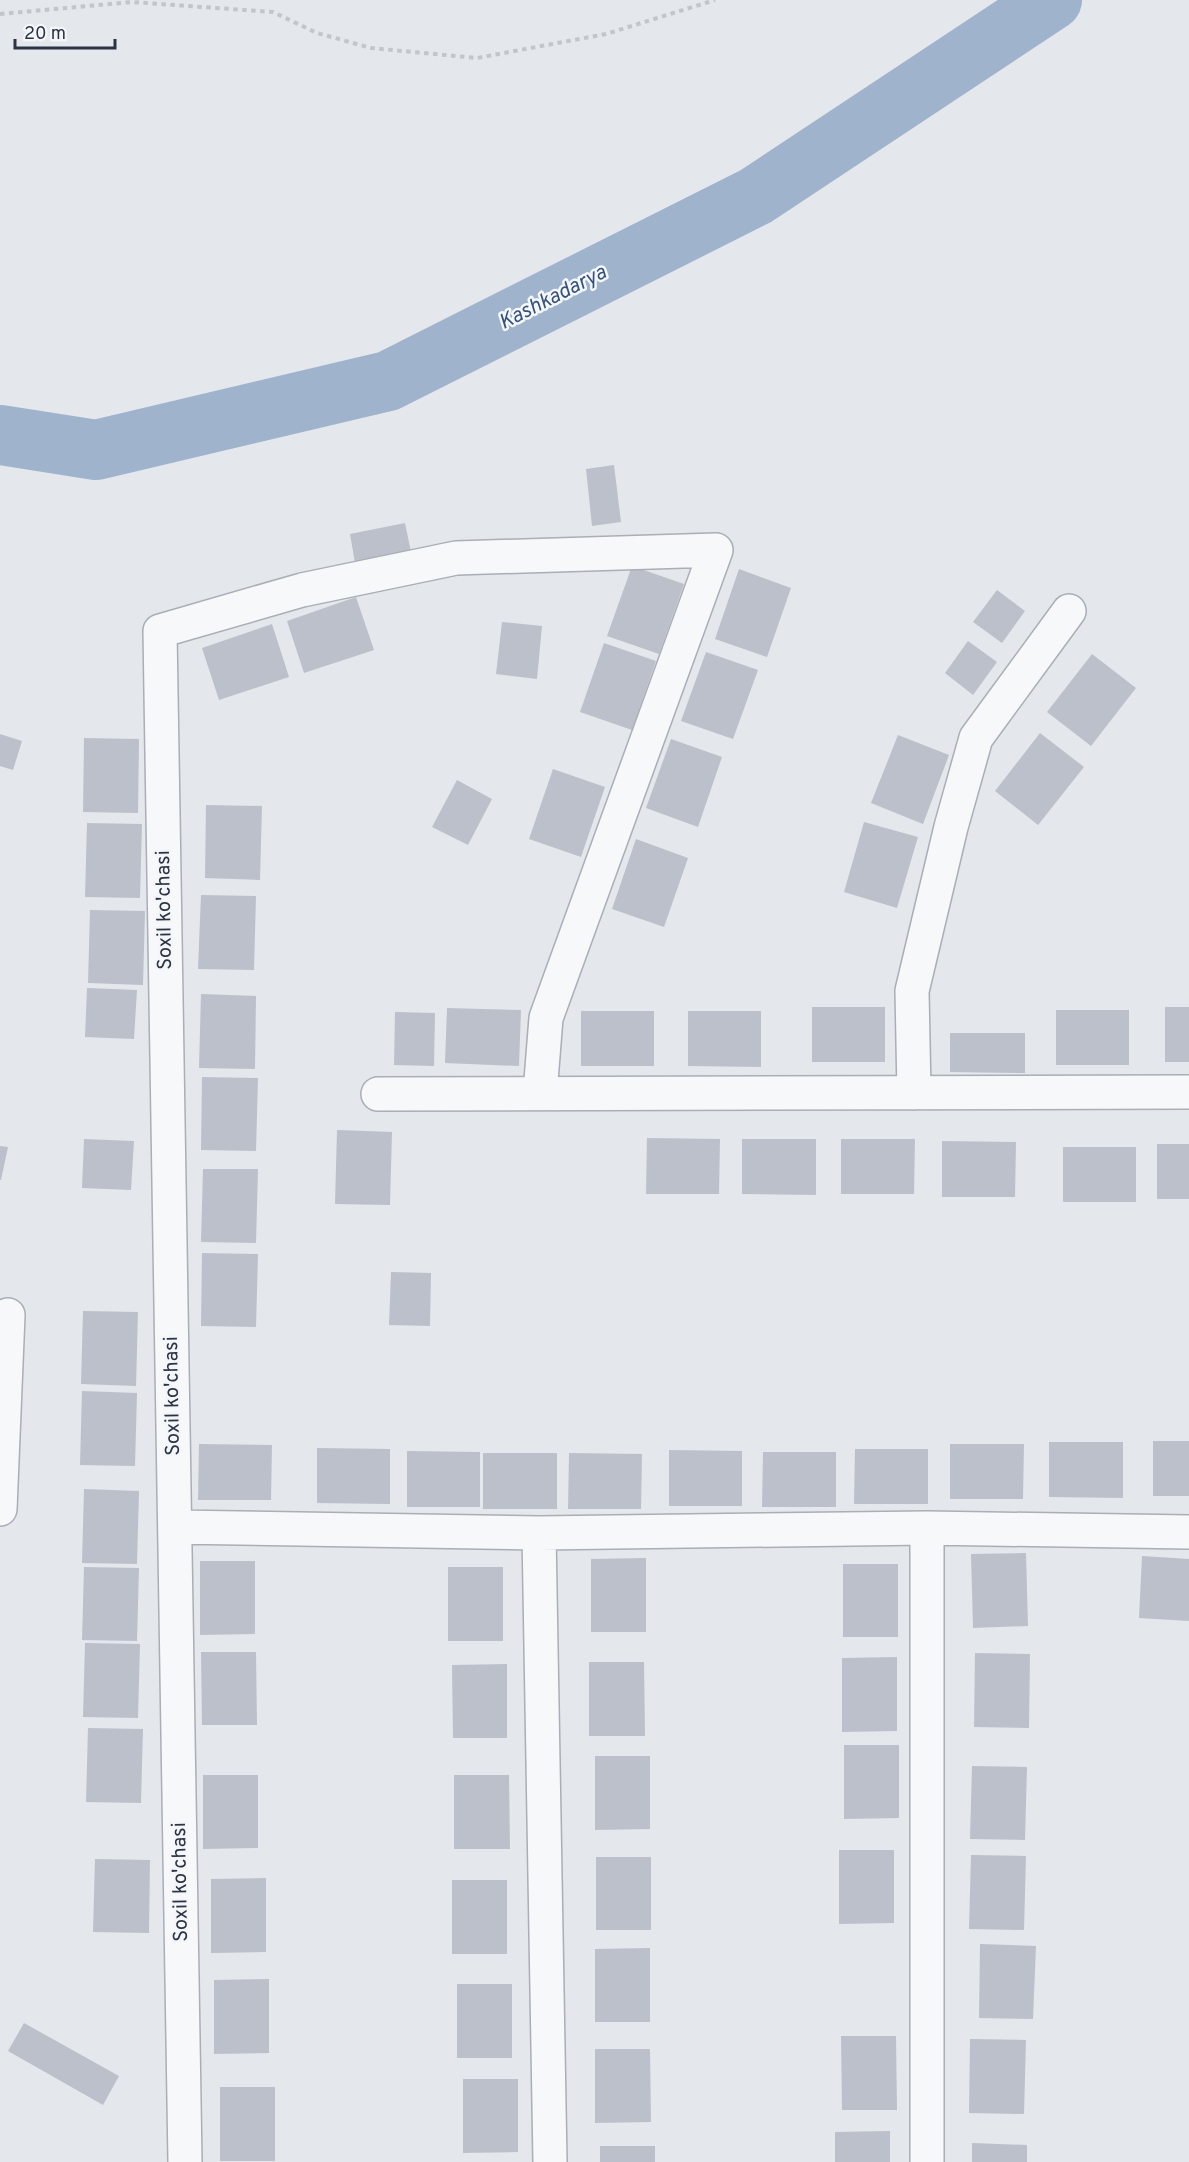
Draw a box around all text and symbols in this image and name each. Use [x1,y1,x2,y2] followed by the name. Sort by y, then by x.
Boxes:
[15,12,116,50] scale bar
[24,23,66,46] text: 20 m
[495,259,611,337] water label: Kashkadarya
[151,850,179,970] street label: Soxil ko'chasi
[159,1336,187,1456] street label: Soxil ko'chasi
[167,1822,195,1942] street label: Soxil ko'chasi

